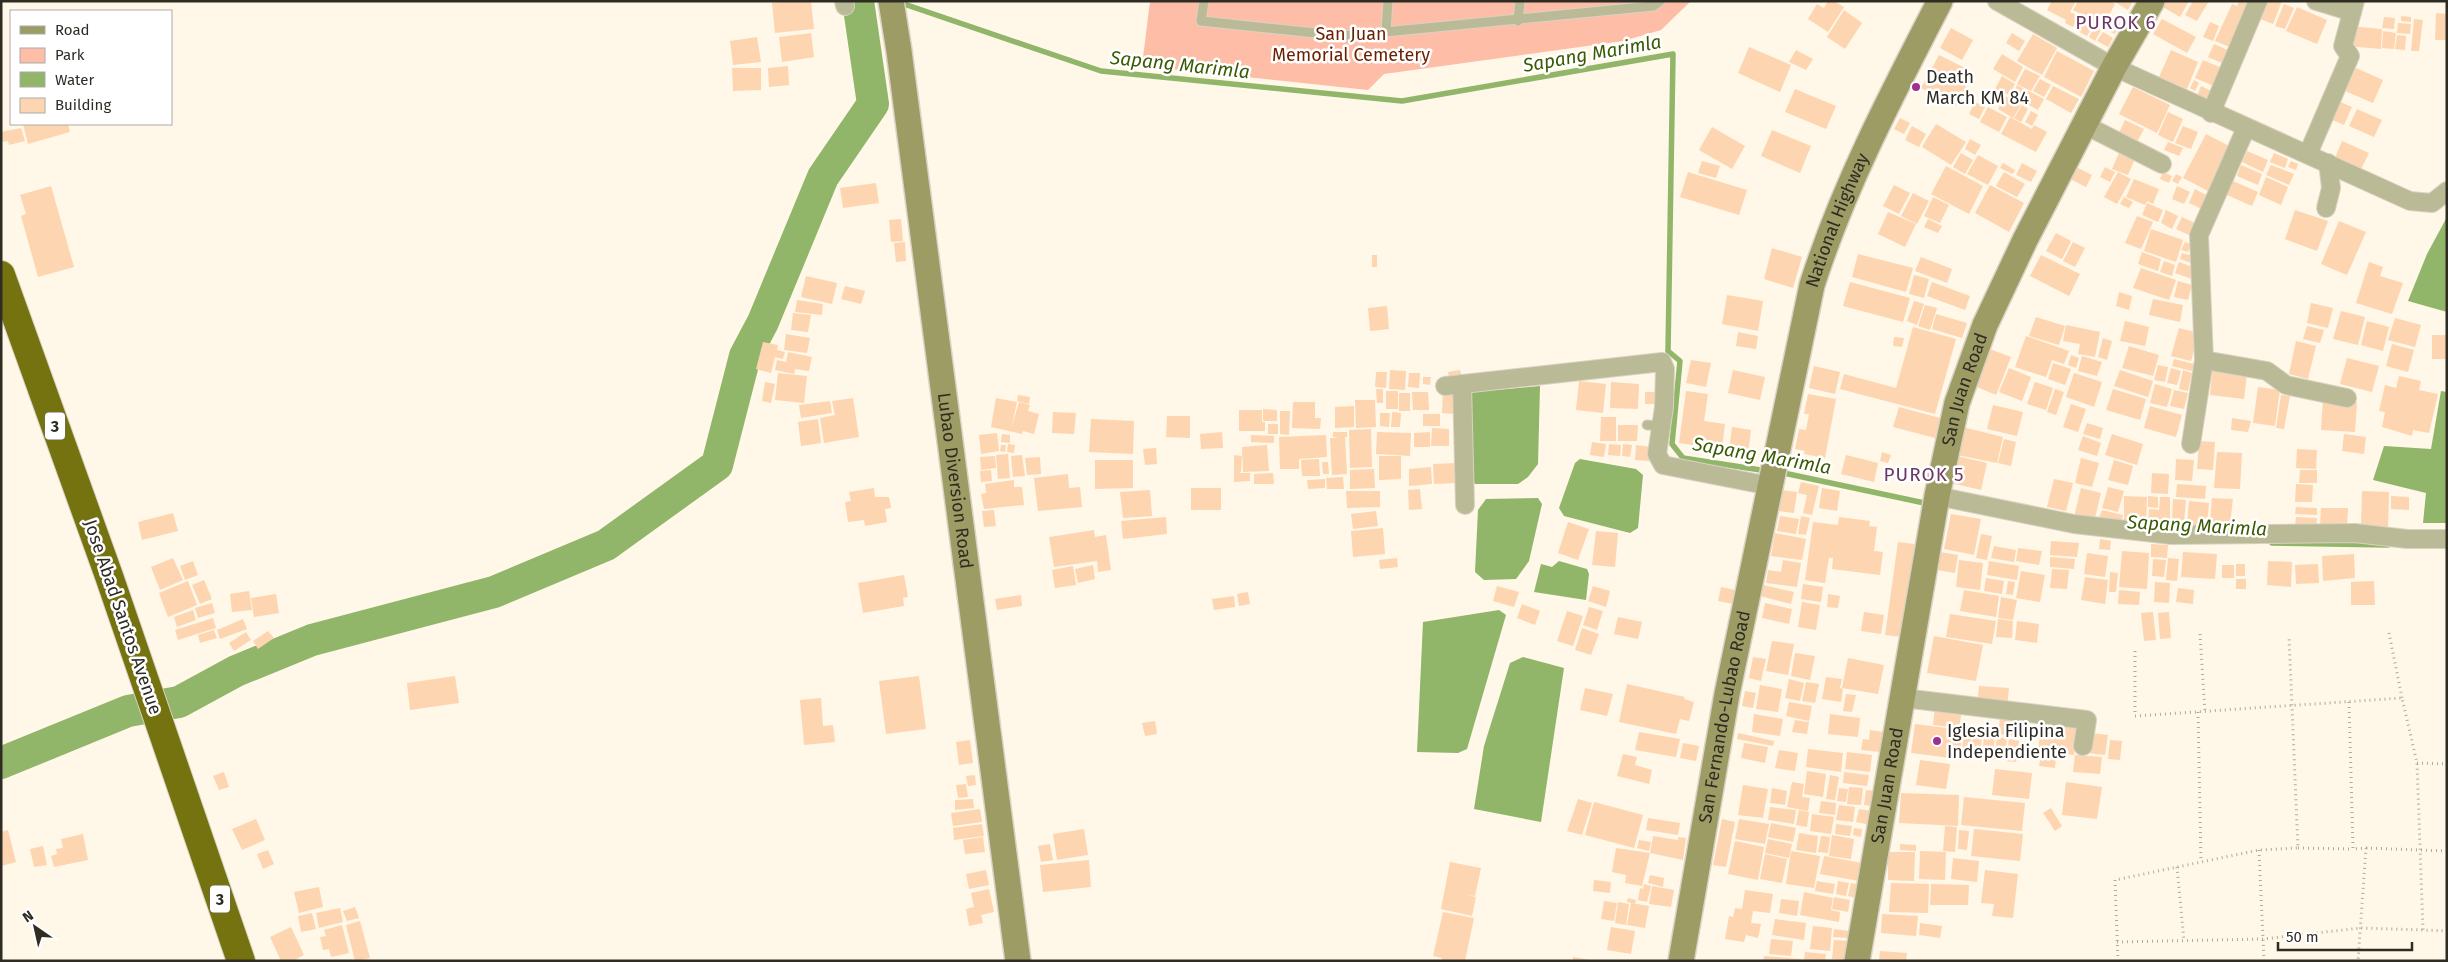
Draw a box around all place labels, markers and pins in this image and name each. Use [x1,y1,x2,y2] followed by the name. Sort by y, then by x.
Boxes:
[1926,66,2029,109] place label: Death March KM 84
[1910,81,1922,93] marker: Death March KM 84
[1947,720,2067,763] place label: Iglesia Filipina Independiente
[1931,735,1943,747] marker: Iglesia Filipina Independiente

